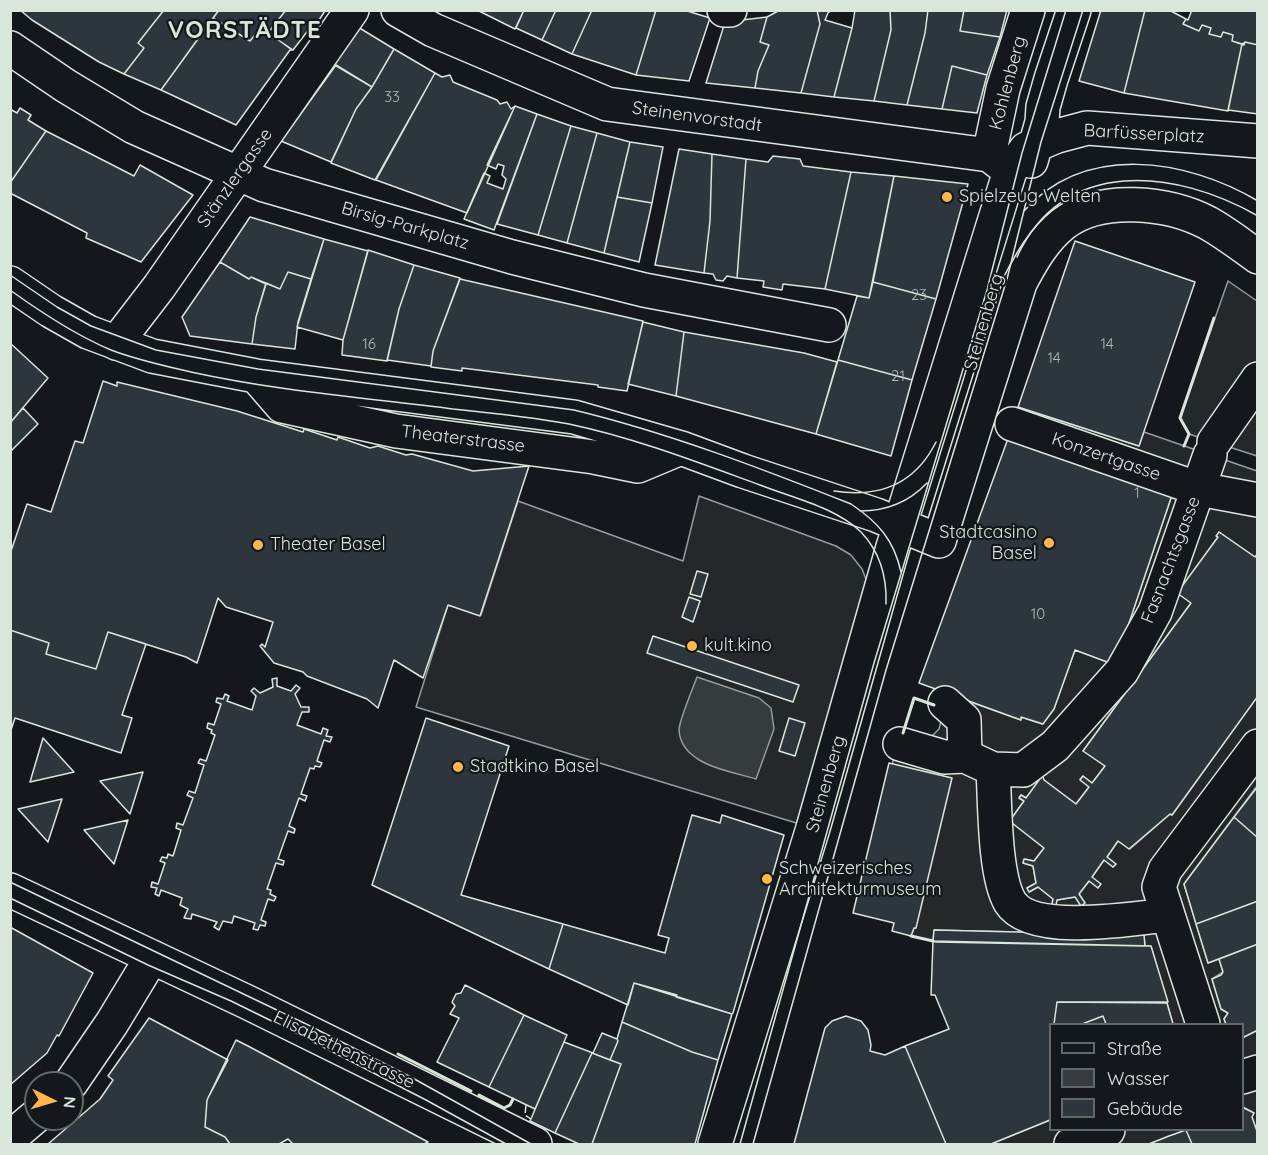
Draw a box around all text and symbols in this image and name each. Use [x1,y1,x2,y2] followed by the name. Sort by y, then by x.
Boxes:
[168,17,322,45] district label: VORSTÄDTE
[985,34,1031,132] street label: Kohlenberg
[384,88,400,106] house number: 33
[631,97,763,137] street label: Steinenvorstadt
[1083,120,1205,148] street label: Barfüsserplatz
[193,124,277,232] street label: Stänzlergasse
[959,186,1101,208] place label: Spielzeug Welten
[940,190,954,204] marker: Spielzeug Welten
[339,197,471,255] street label: Birsig-Parkplatz
[960,271,1008,373] street label: Steinenberg
[911,286,927,304] house number: 23
[362,335,376,353] house number: 16
[1100,335,1114,353] house number: 14
[1047,349,1061,367] house number: 14
[891,367,905,385] house number: 21
[400,421,526,457] street label: Theaterstrasse
[1049,428,1163,486] street label: Konzertgasse
[1134,484,1140,502] house number: 1
[1137,494,1205,626] street label: Fasnachtsgasse
[939,522,1037,564] place label: Stadtcasino Basel
[270,534,386,556] place label: Theater Basel
[1042,536,1056,550] marker: Stadtcasino Basel
[251,538,265,552] marker: Theater Basel
[1031,605,1045,623] house number: 10
[704,635,772,657] place label: kult.kino
[685,639,699,653] marker: kult.kino
[802,733,850,835] street label: Steinenberg
[470,756,599,778] place label: Stadtkino Basel
[451,760,465,774] marker: Stadtkino Basel
[779,858,942,900] place label: Schweizerisches Architekturmuseum
[760,872,774,886] marker: Schweizerisches Architekturmuseum
[270,1006,418,1094] street label: Elisabethenstrasse
[1049,1023,1244,1131] legend
[1107,1037,1162,1060] text: Straße
[1107,1067,1169,1090] text: Wasser
[24,1071,84,1131] north arrow
[59,1096,80,1109] text: N
[1107,1097,1183,1120] text: Gebäude

